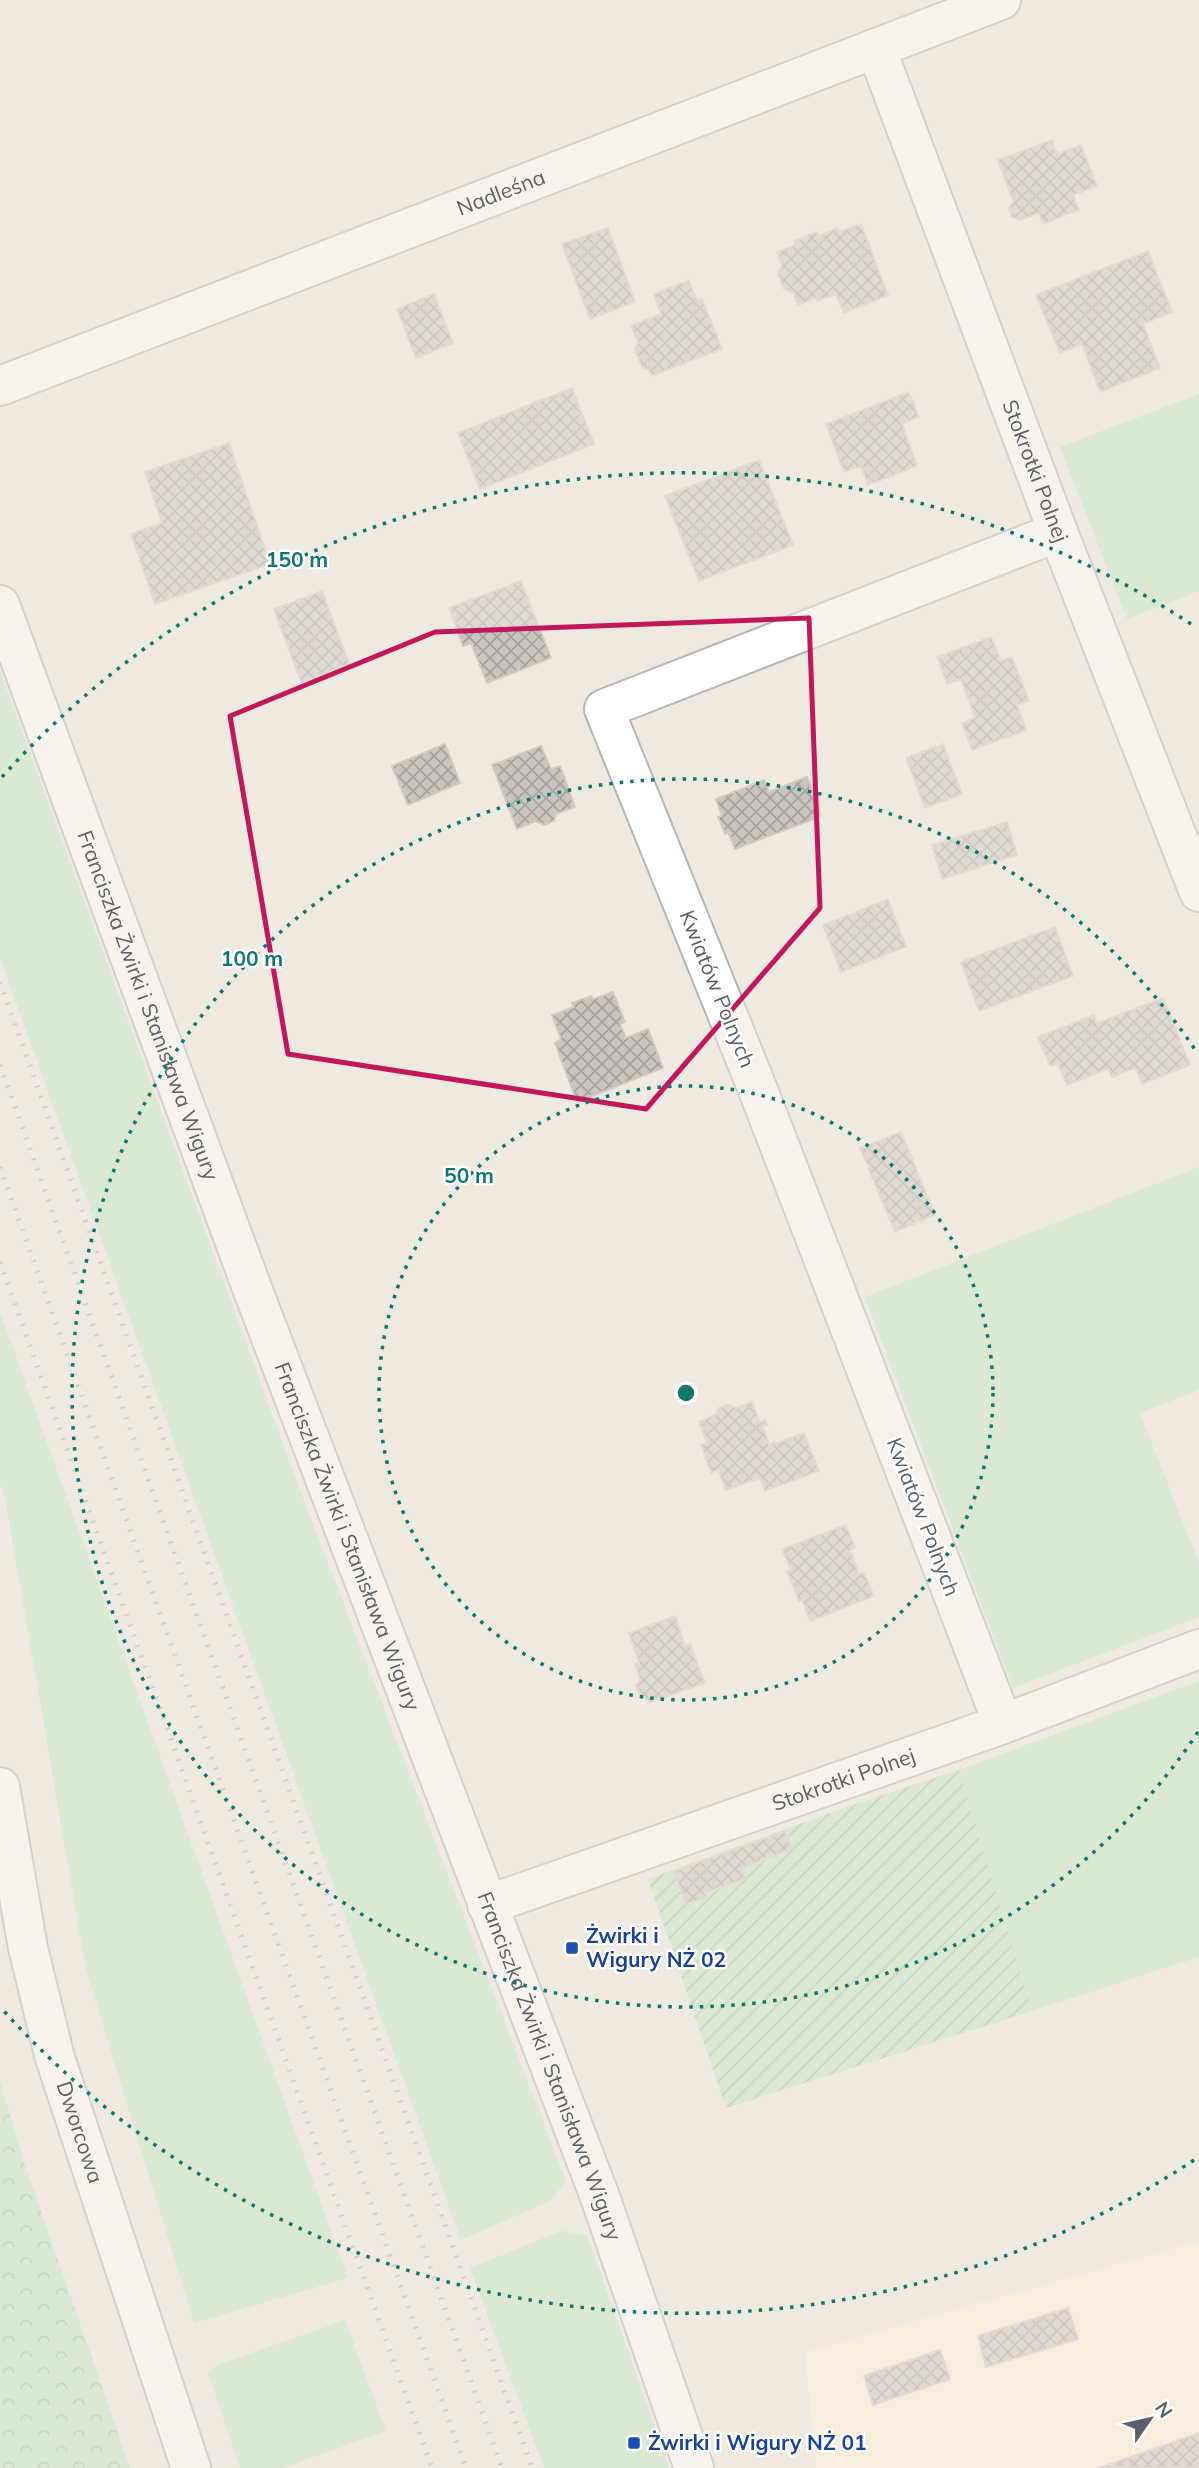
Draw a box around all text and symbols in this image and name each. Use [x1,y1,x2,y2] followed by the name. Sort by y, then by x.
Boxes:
[453,163,549,221] street label: Nadleśna
[997,396,1075,546] street label: Stokrotki Polnej
[266,546,328,572] text: 150 m
[72,827,225,1184] street label: Franciszka Żwirki i Stanisława Wigury
[675,906,761,1071] street label: Kwiatów Polnych
[221,945,283,971] text: 100 m
[444,1162,494,1188] text: 50 m
[270,1358,427,1714] street label: Franciszka Żwirki i Stanisława Wigury
[674,1381,698,1405] centre of rings
[882,1434,966,1599] street label: Kwiatów Polnych
[768,1742,919,1816] street label: Stokrotki Polnej
[472,1888,628,2244] street label: Franciszka Żwirki i Stanisława Wigury
[586,1922,726,1972] place label: Żwirki i Wigury NŻ 02
[564,1940,580,1956] marker: Żwirki i Wigury NŻ 02
[52,2078,110,2186] street label: Dworcowa
[1115,2384,1185,2454] north arrow
[1150,2397,1178,2422] text: N
[648,2429,867,2455] place label: Żwirki i Wigury NŻ 01
[626,2435,642,2451] marker: Żwirki i Wigury NŻ 01

